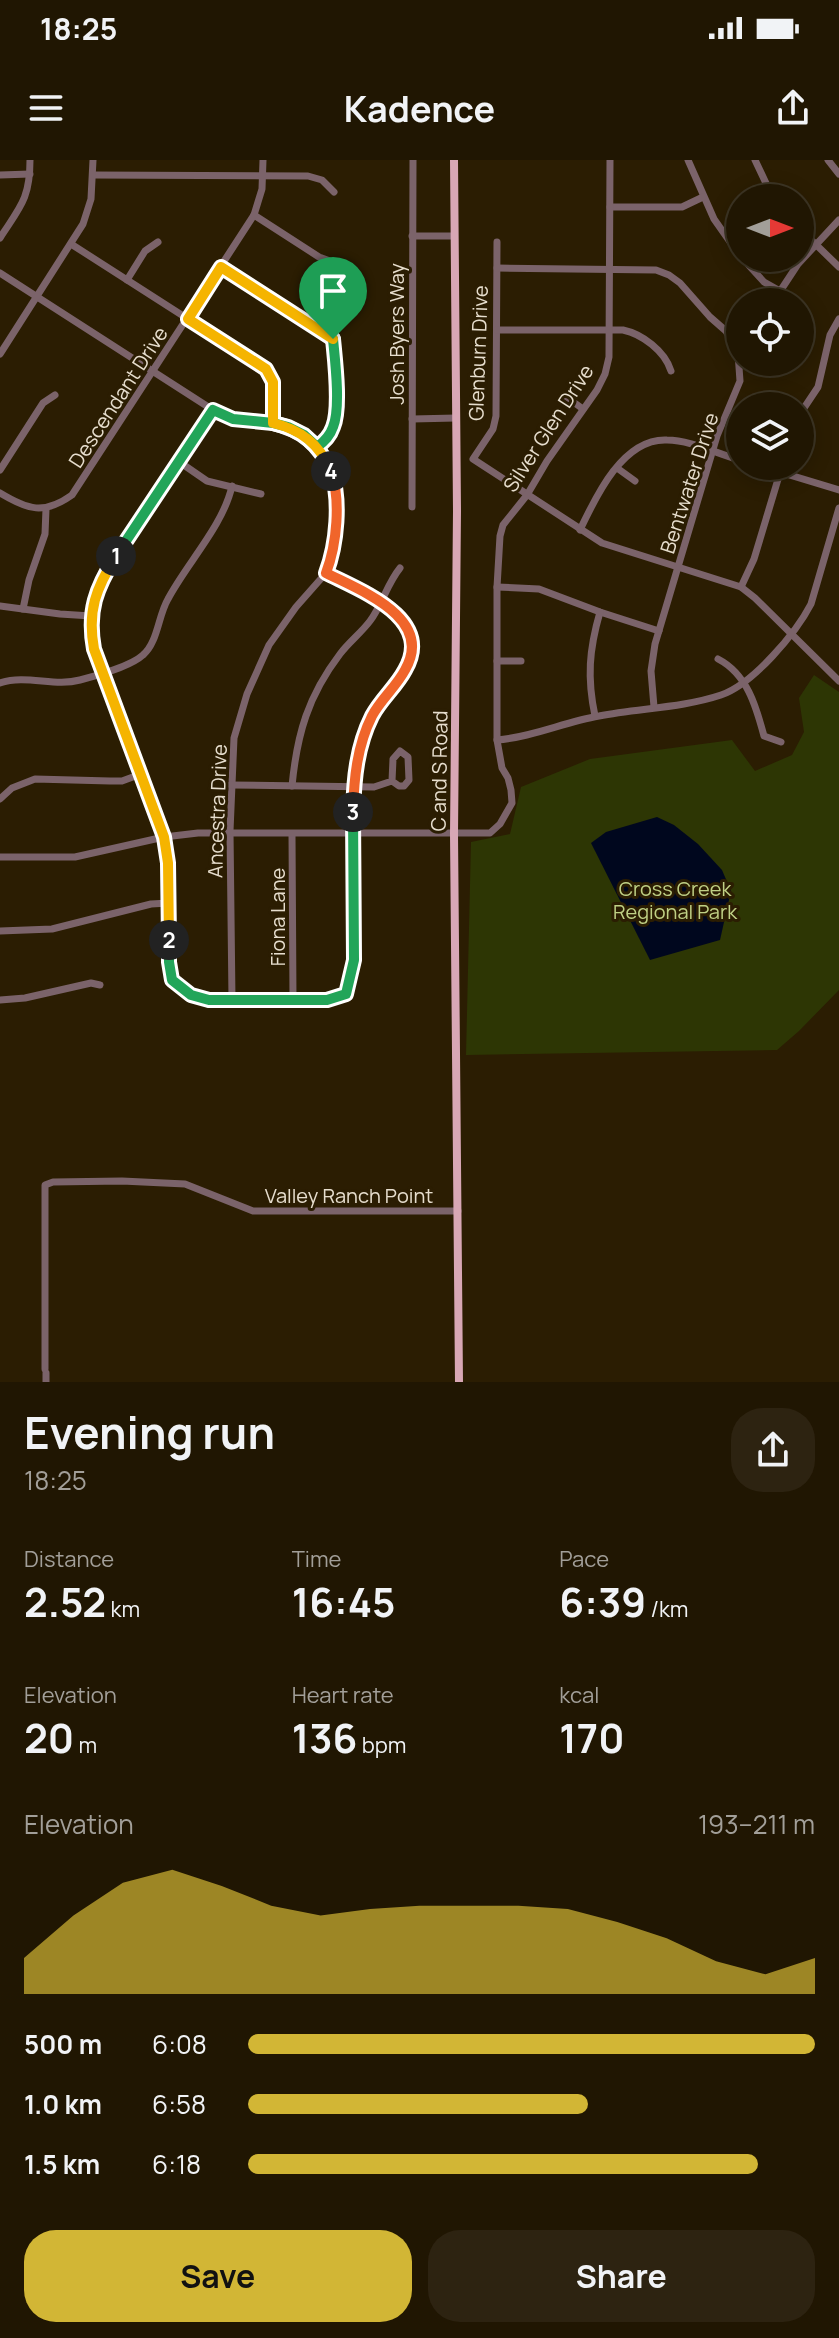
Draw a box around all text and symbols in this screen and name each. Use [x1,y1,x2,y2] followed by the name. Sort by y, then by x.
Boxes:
[40,8,117,49] text: 18:25
[344,84,495,133] text: Kadence
[24,86,68,130] icon: menu
[771,86,815,130] icon: share
[726,184,814,272] north arrow
[726,184,814,480] map controls
[299,257,367,339] pin
[383,263,410,405] street label: Josh Byers Way
[311,269,355,313] icon: arrive
[462,285,494,421] street label: Glenburn Drive
[726,288,814,376] button: locate
[62,321,174,473] street label: Descendant Drive
[497,359,599,497] street label: Silver Glen Drive
[726,392,814,480] button: layers
[653,409,725,557] street label: Bentwater Drive
[311,451,351,491] pin: 4
[324,456,338,486] text: 4
[96,536,136,576] pin: 1
[111,541,121,571] text: 1
[424,710,454,832] street label: C and S Road
[201,743,233,879] street label: Ancestra Drive
[333,792,373,832] pin: 3
[347,797,359,827] text: 3
[264,868,291,966] street label: Fiona Lane
[613,875,738,925] park label: Cross Creek Regional Park
[149,920,189,960] pin: 2
[162,925,176,955] text: 2
[265,1182,433,1209] street label: Valley Ranch Point
[24,1402,275,1462] text: Evening run
[731,1408,815,1492] button: share
[24,1462,87,1498] text: 18:25
[24,1544,114,1574] text: Distance
[292,1544,341,1574] text: Time
[559,1544,609,1574] text: Pace
[24,1574,106,1629] text: 2.52
[292,1574,396,1629] text: 16:45
[559,1574,646,1629] text: 6:39
[106,1594,140,1624] text: km
[646,1594,689,1624] text: /km
[24,1680,117,1710] text: Elevation
[292,1680,394,1710] text: Heart rate
[559,1680,599,1710] text: kcal
[24,1710,74,1765] text: 20
[292,1710,357,1765] text: 136
[559,1710,625,1765] text: 170
[74,1730,97,1760] text: m
[357,1730,406,1760] text: bpm
[24,1806,134,1842] text: Elevation
[698,1806,815,1842] text: 193–211 m
[24,2026,102,2062] text: 500 m
[152,2026,207,2062] text: 6:08
[24,2086,102,2122] text: 1.0 km
[152,2086,206,2122] text: 6:58
[24,2146,100,2182] text: 1.5 km
[152,2146,201,2182] text: 6:18
[24,2230,412,2322] button: Save
[428,2230,815,2322] button: Share

